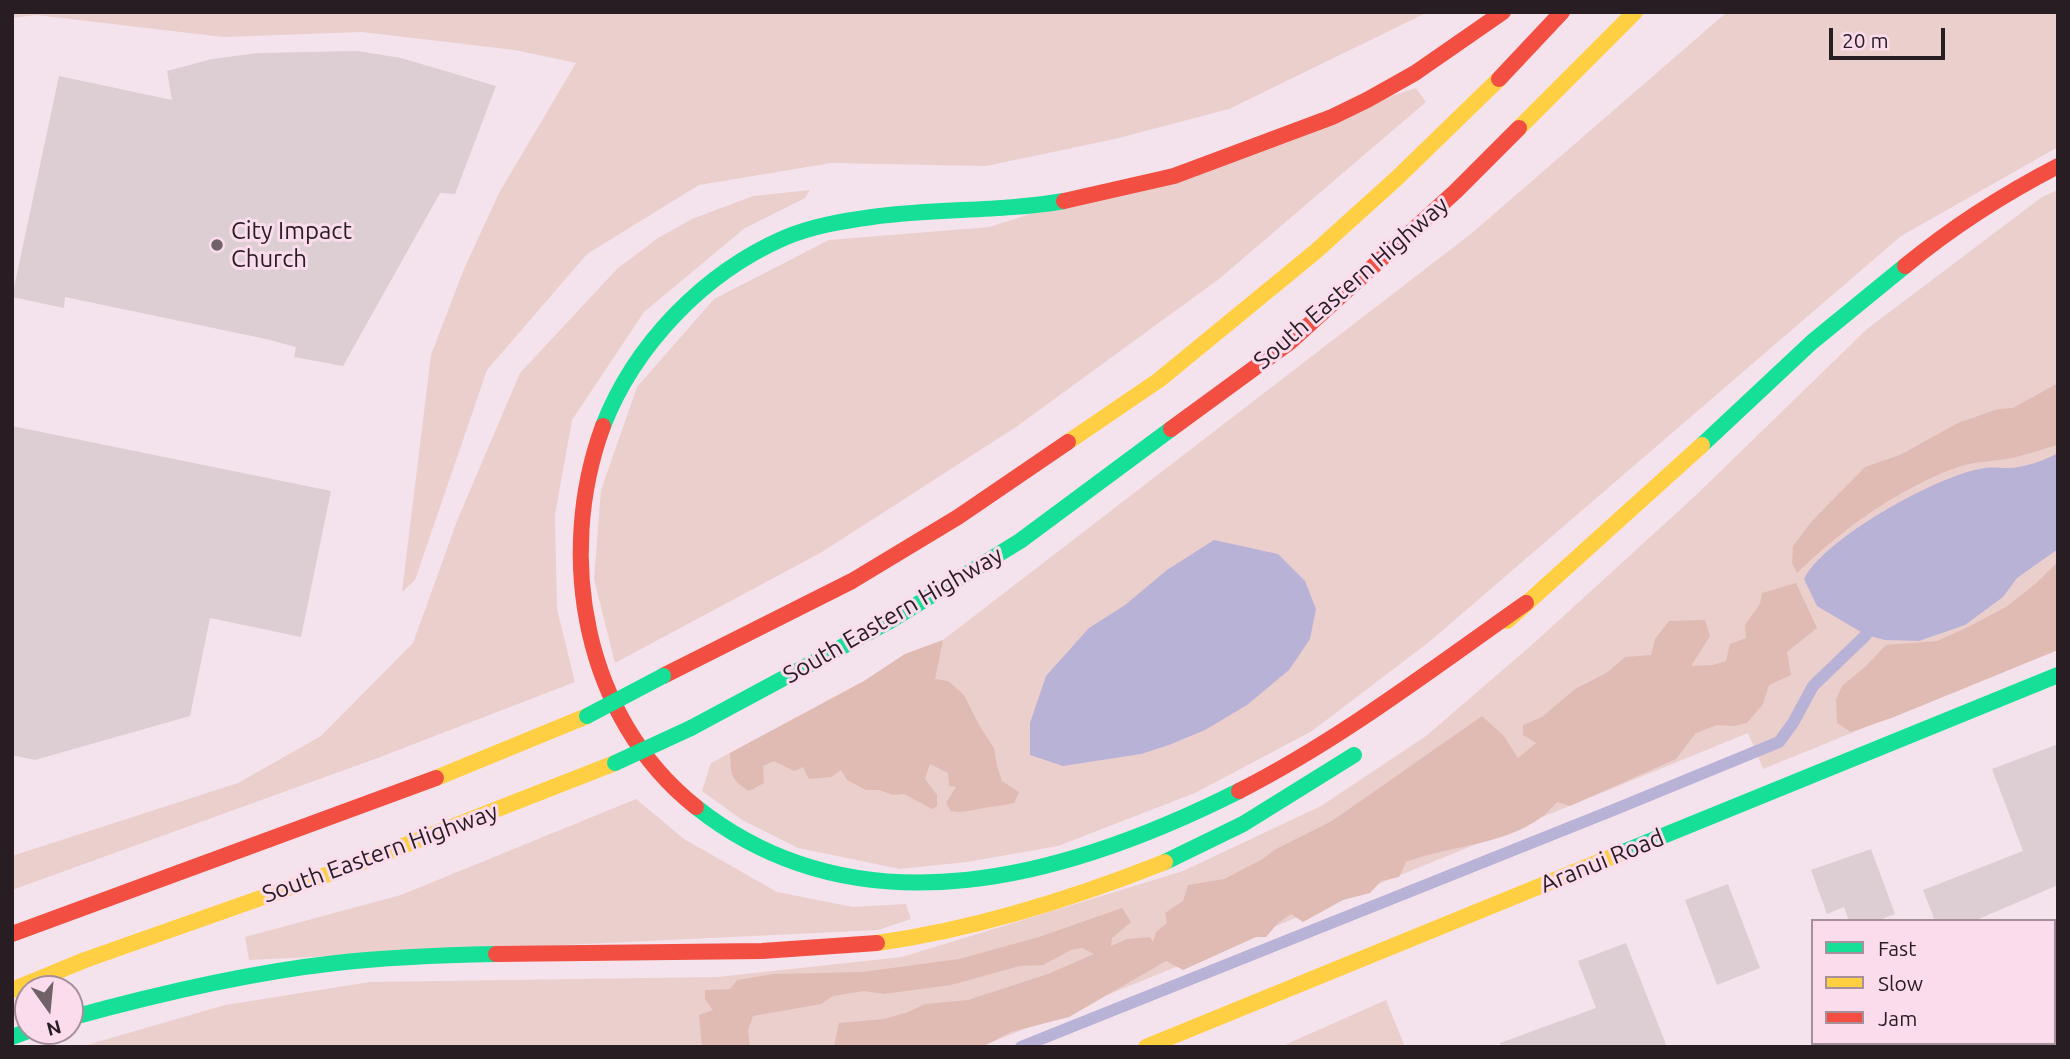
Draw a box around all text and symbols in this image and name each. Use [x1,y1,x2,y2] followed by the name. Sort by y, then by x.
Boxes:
[1832,14,1948,58] scale bar
[1842,28,1889,52] text: 20 m
[1248,191,1454,375] street label: South Eastern Highway
[231,217,352,273] place label: City Impact Church
[209,237,225,253] marker: City Impact Church
[778,540,1008,690] street label: South Eastern Highway
[258,797,502,909] street label: South Eastern Highway
[1536,823,1668,899] street label: Aranui Road
[1811,919,2056,1045] legend
[1878,936,1916,960] text: Fast
[1878,971,1923,995] text: Slow
[14,975,84,1045] north arrow
[1878,1006,1917,1030] text: Jam
[44,1016,64,1041] text: N

